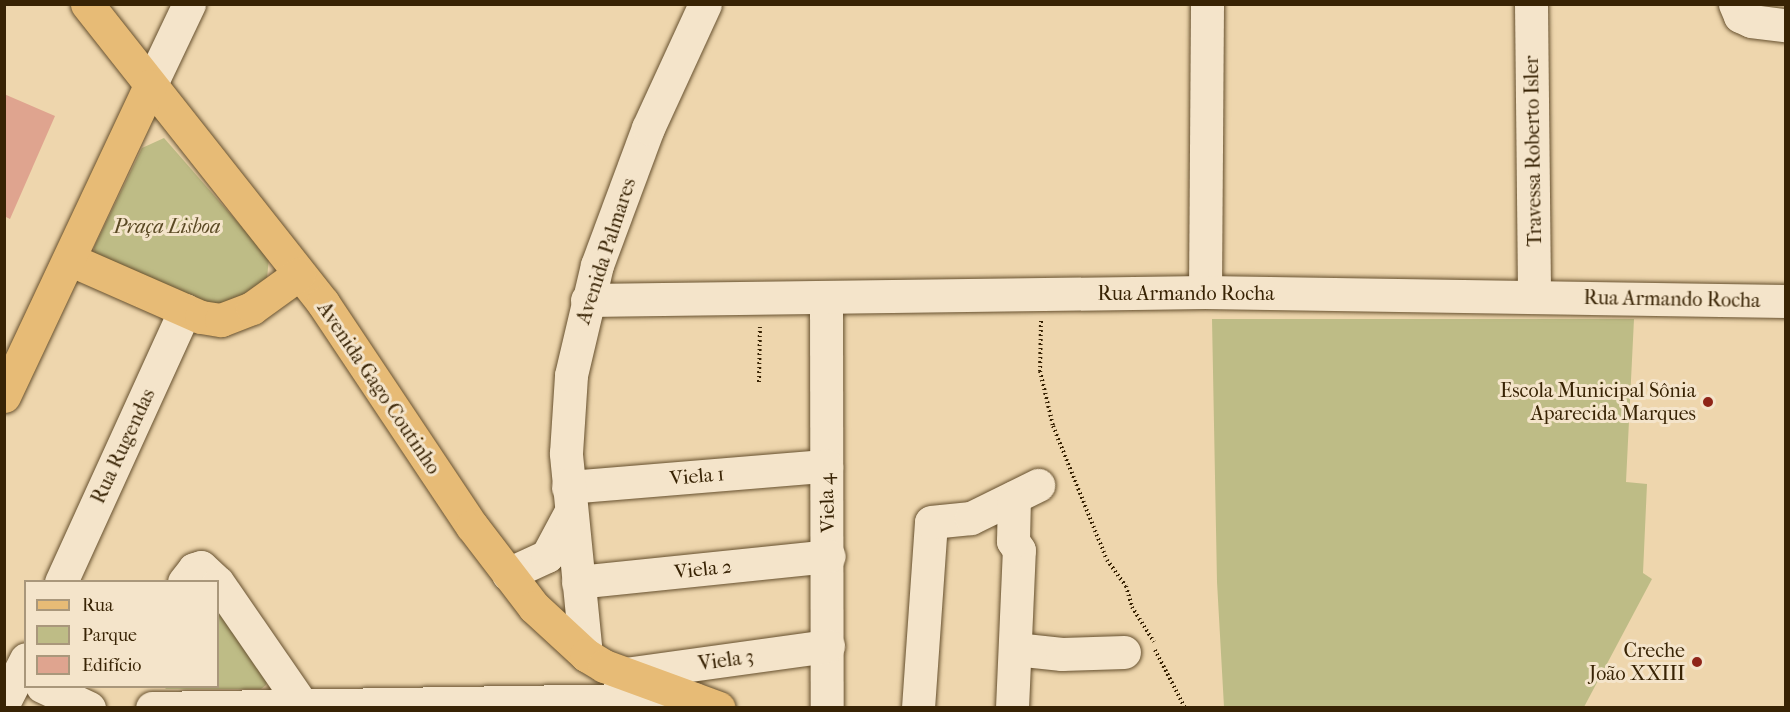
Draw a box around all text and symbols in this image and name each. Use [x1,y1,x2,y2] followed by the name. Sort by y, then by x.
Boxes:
[1519,55,1547,247] street label: Travessa Roberto Isler
[571,175,641,327] street label: Avenida Palmares
[114,214,220,238] park label: Praça Lisboa
[1098,281,1274,305] street label: Rua Armando Rocha
[1583,285,1761,313] street label: Rua Armando Rocha
[312,297,446,479] street label: Avenida Gago Coutinho
[1500,378,1696,425] place label: Escola Municipal Sônia Aparecida Marques
[86,385,160,507] street label: Rua Rugendas
[1701,395,1715,409] marker: Escola Municipal Sônia Aparecida Marques
[669,462,725,490] street label: Viela 1
[814,473,840,533] street label: Viela 4
[673,554,733,584] street label: Viela 2
[24,580,219,688] legend
[82,595,113,616] text: Rua
[82,625,137,646] text: Parque
[1589,638,1685,685] place label: Creche João XXIII
[697,644,755,676] street label: Viela 3
[82,655,141,676] text: Edifício
[1690,655,1704,669] marker: Creche João XXIII

